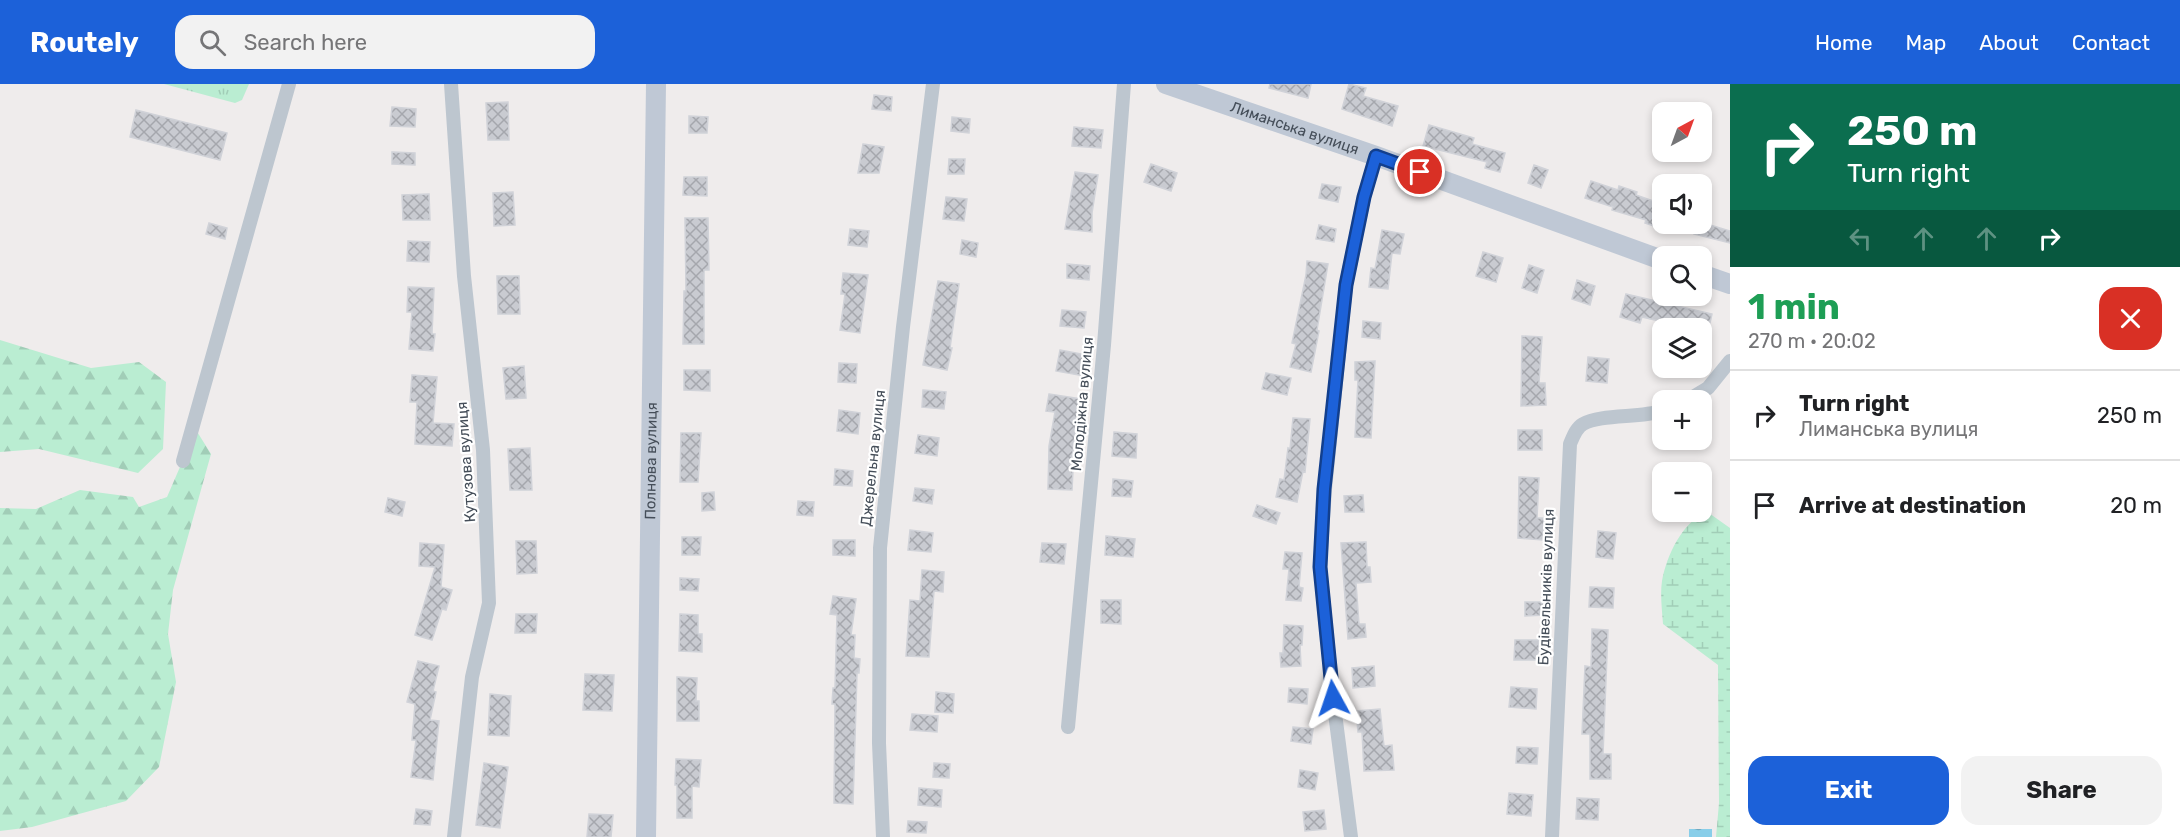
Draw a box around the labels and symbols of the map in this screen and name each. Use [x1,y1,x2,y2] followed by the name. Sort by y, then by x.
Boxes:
[1228,98,1361,158] street label: Лиманська вулиця
[1652,102,1712,162] north arrow
[1394,146,1445,197] pin
[1067,336,1097,472] street label: Молодіжна вулиця
[857,389,889,527] street label: Джерельна вулиця
[453,401,479,523] street label: Кутузова вулиця
[641,402,661,520] street label: Полнова вулиця
[1534,508,1558,666] street label: Будівельників вулиця
[1301,666,1365,730] position arrow

